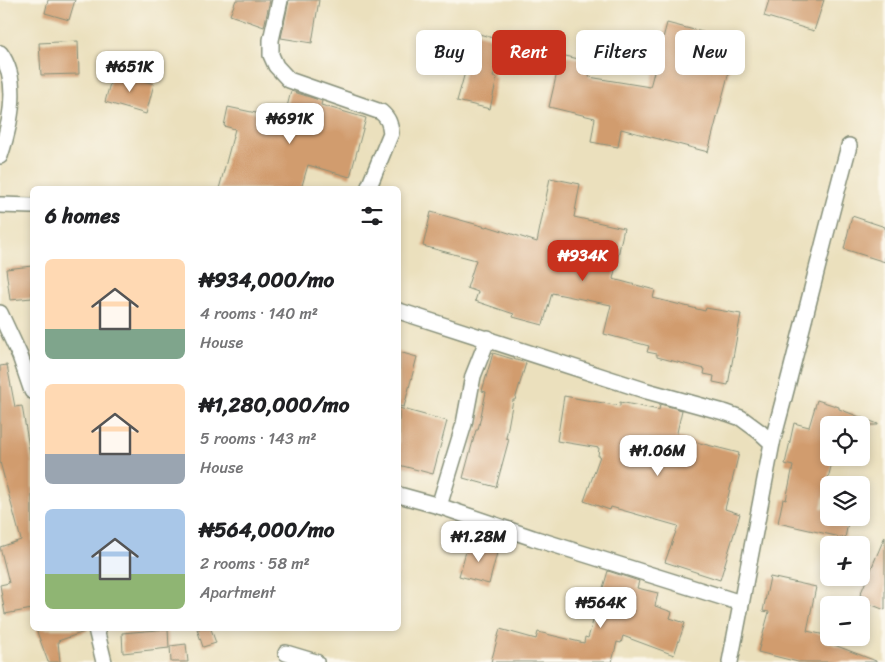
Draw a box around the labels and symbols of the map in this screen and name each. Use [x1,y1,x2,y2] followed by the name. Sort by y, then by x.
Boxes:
[95,51,165,93] pin: ₦651K
[255,102,325,145] pin: ₦691K
[548,240,618,282] pin: ₦934K
[617,434,699,477] pin: ₦1.06M
[438,520,520,563] pin: ₦1.28M
[566,586,636,629] pin: ₦564K

